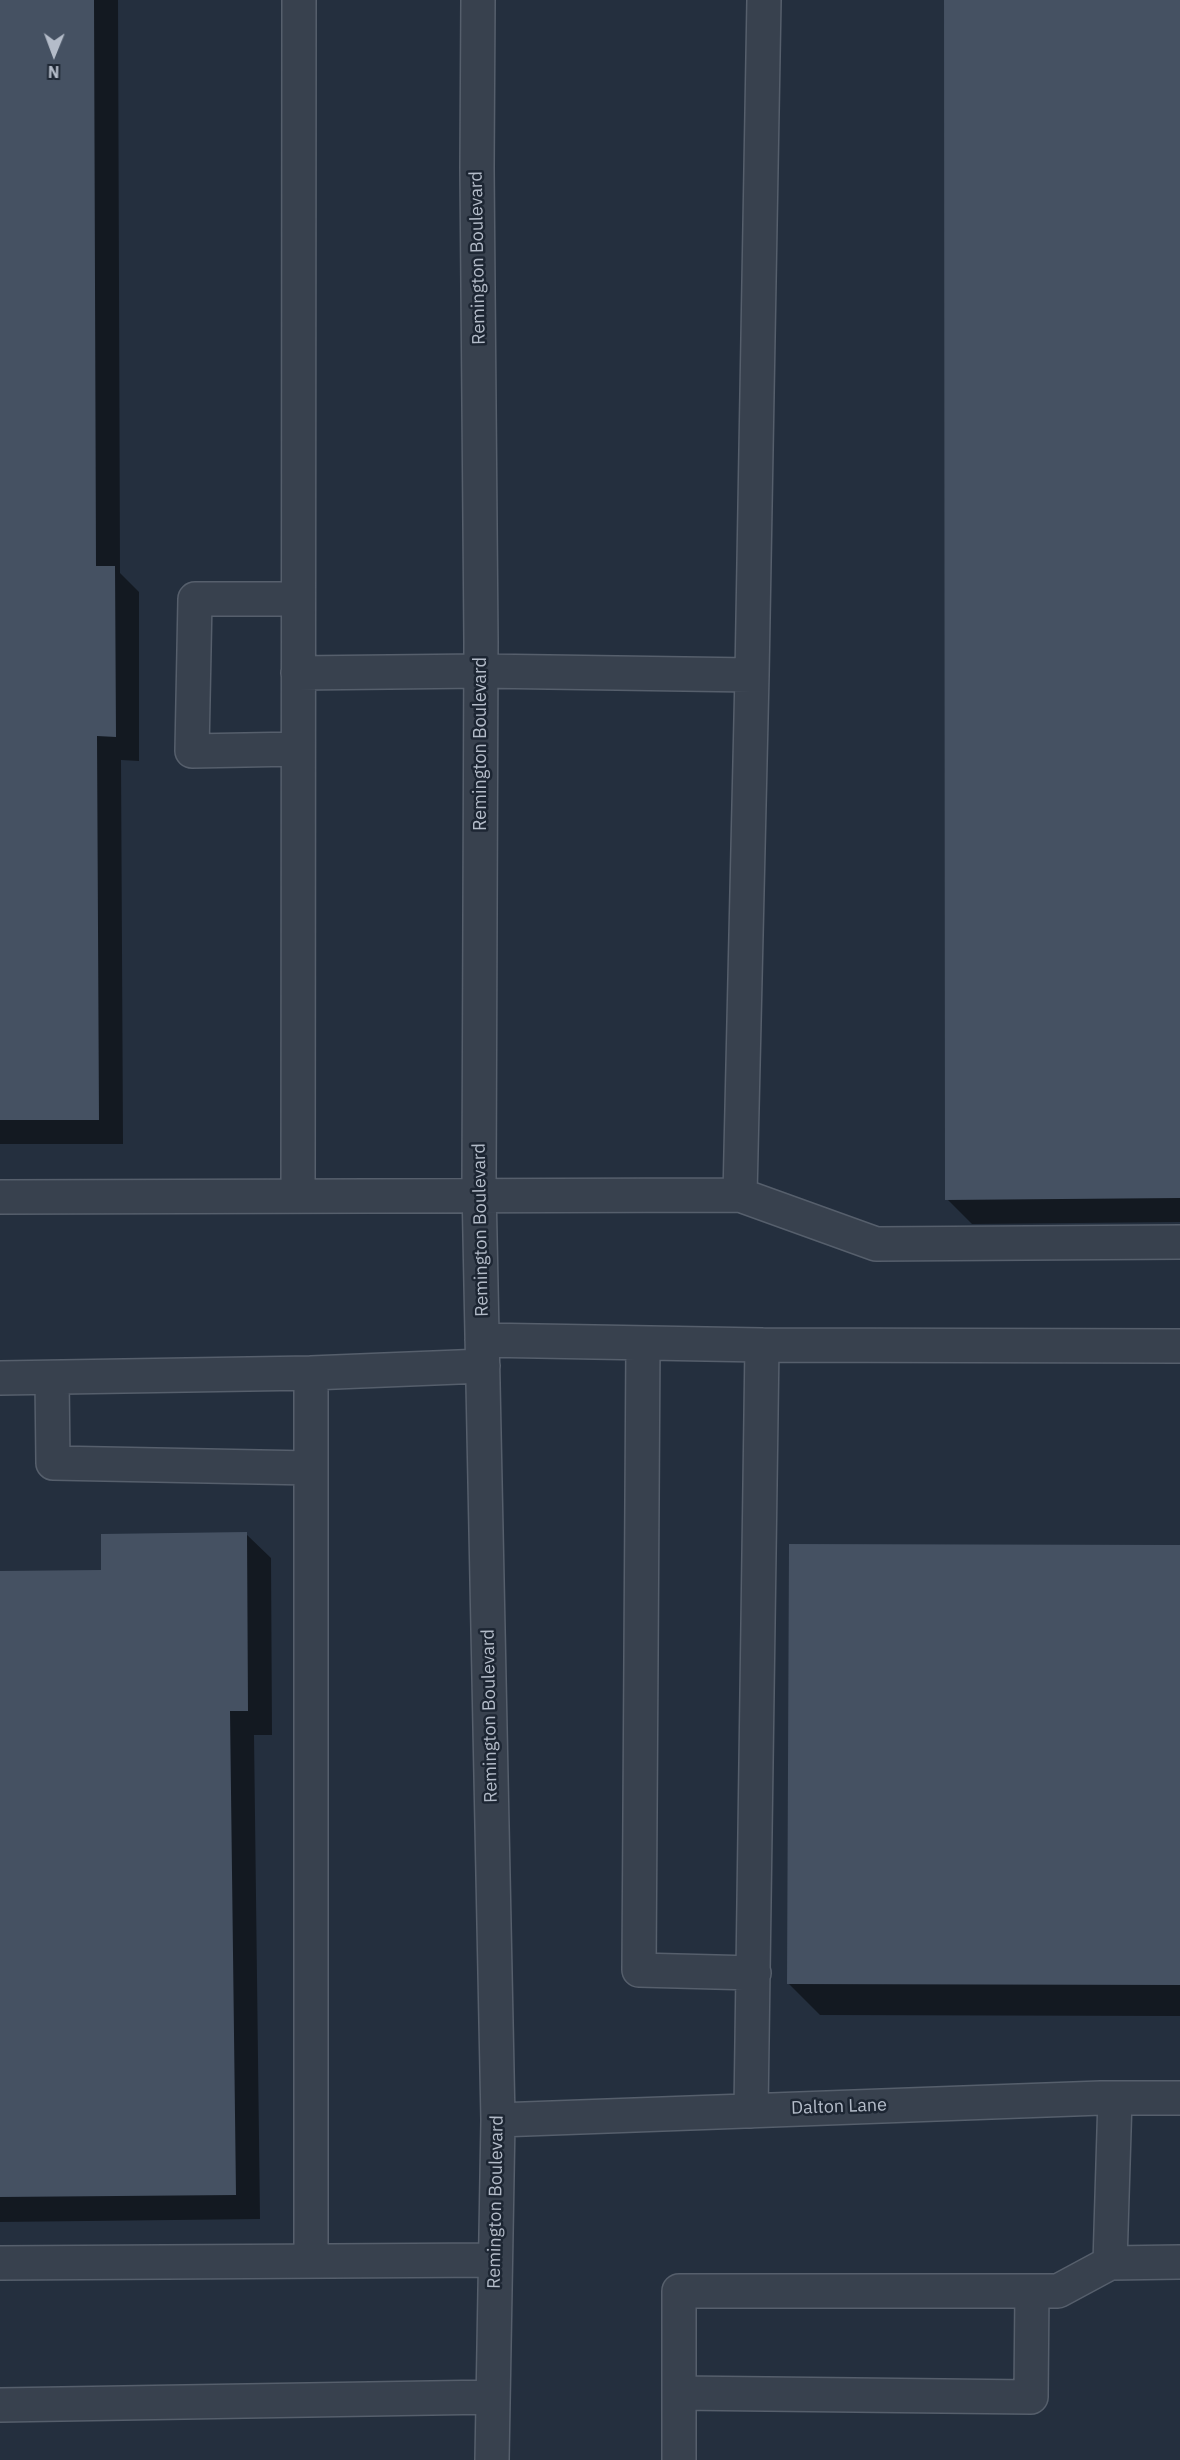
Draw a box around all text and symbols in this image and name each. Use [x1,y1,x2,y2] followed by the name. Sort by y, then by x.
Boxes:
[24,24,84,84] north arrow
[48,62,60,82] text: N
[466,171,490,345] street label: Remington Boulevard
[470,657,492,831] street label: Remington Boulevard
[469,1143,493,1317] street label: Remington Boulevard
[478,1629,502,1803] street label: Remington Boulevard
[791,2095,887,2119] street label: Dalton Lane
[484,2115,508,2289] street label: Remington Boulevard

